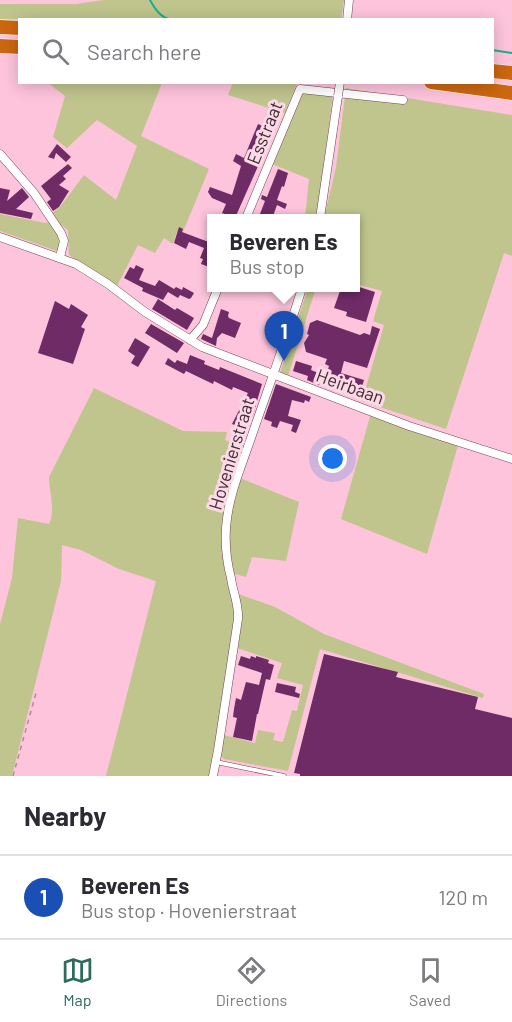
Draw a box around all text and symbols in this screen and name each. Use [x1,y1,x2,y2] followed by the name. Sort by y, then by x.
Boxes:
[18,18,494,84] search box
[39,35,72,68] icon: search
[87,38,201,64] text: Search here
[242,98,287,167] street label: Esstraat
[207,214,360,292] popup
[229,228,338,254] text: Beveren Es
[229,254,305,278] text: Bus stop
[264,312,304,361] pin: 1
[313,364,387,408] street label: Heirbaan
[204,395,259,512] street label: Hovenierstraat
[318,444,347,473] your location
[24,800,106,831] text: Nearby
[81,872,189,898] text: Beveren Es
[40,885,47,909] text: 1
[438,885,488,909] text: 120 m
[81,898,297,922] text: Bus stop · Hovenierstraat
[61,954,94,1009] tab: Map
[216,954,287,1009] tab: Directions
[409,954,451,1009] tab: Saved

